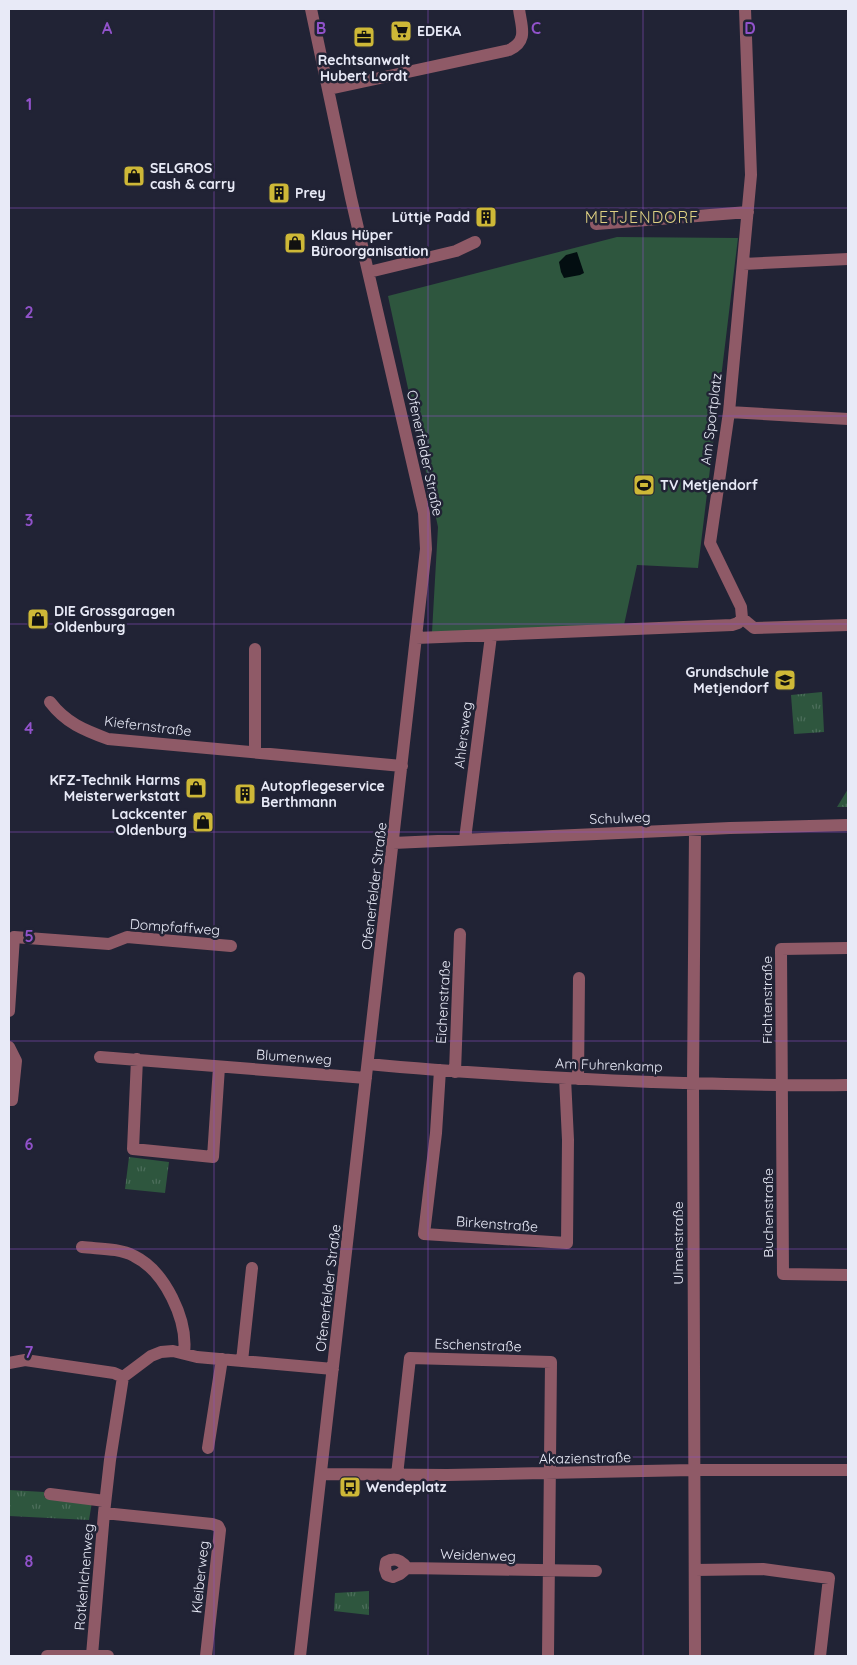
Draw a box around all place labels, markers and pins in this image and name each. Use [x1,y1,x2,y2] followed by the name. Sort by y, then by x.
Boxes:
[389,19,413,43] supermarket icon: EDEKA
[417,22,461,40] place label: EDEKA
[352,25,376,49] office icon: Rechtsanwalt Hubert Lordt
[318,51,410,85] place label: Rechtsanwalt Hubert Lordt
[150,159,235,193] place label: SELGROS cash & carry
[122,164,146,188] shop icon: SELGROS cash & carry
[267,181,291,205] building icon: Prey
[295,184,326,202] place label: Prey
[474,205,498,229] building icon: Lüttje Padd
[392,208,470,226] place label: Lüttje Padd
[311,226,429,260] place label: Klaus Hüper Büroorganisation
[283,231,307,255] shop icon: Klaus Hüper Büroorganisation
[632,473,656,497] sports icon: TV Metjendorf
[660,476,759,494] place label: TV Metjendorf
[54,602,175,636] place label: DIE Grossgaragen Oldenburg
[26,607,50,631] shop icon: DIE Grossgaragen Oldenburg
[685,663,770,697] place label: Grundschule Metjendorf
[773,668,797,692] school or university icon: Grundschule Metjendorf
[49,771,180,805] place label: KFZ-Technik Harms Meisterwerkstatt
[184,776,208,800] shop icon: KFZ-Technik Harms Meisterwerkstatt
[261,777,385,811] place label: Autopflegeservice Berthmann
[233,782,257,806] building icon: Autopflegeservice Berthmann
[112,805,187,839] place label: Lackcenter Oldenburg
[191,810,215,834] shop icon: Lackcenter Oldenburg
[338,1475,362,1499] bus stop icon: Wendeplatz
[366,1478,447,1496] place label: Wendeplatz

